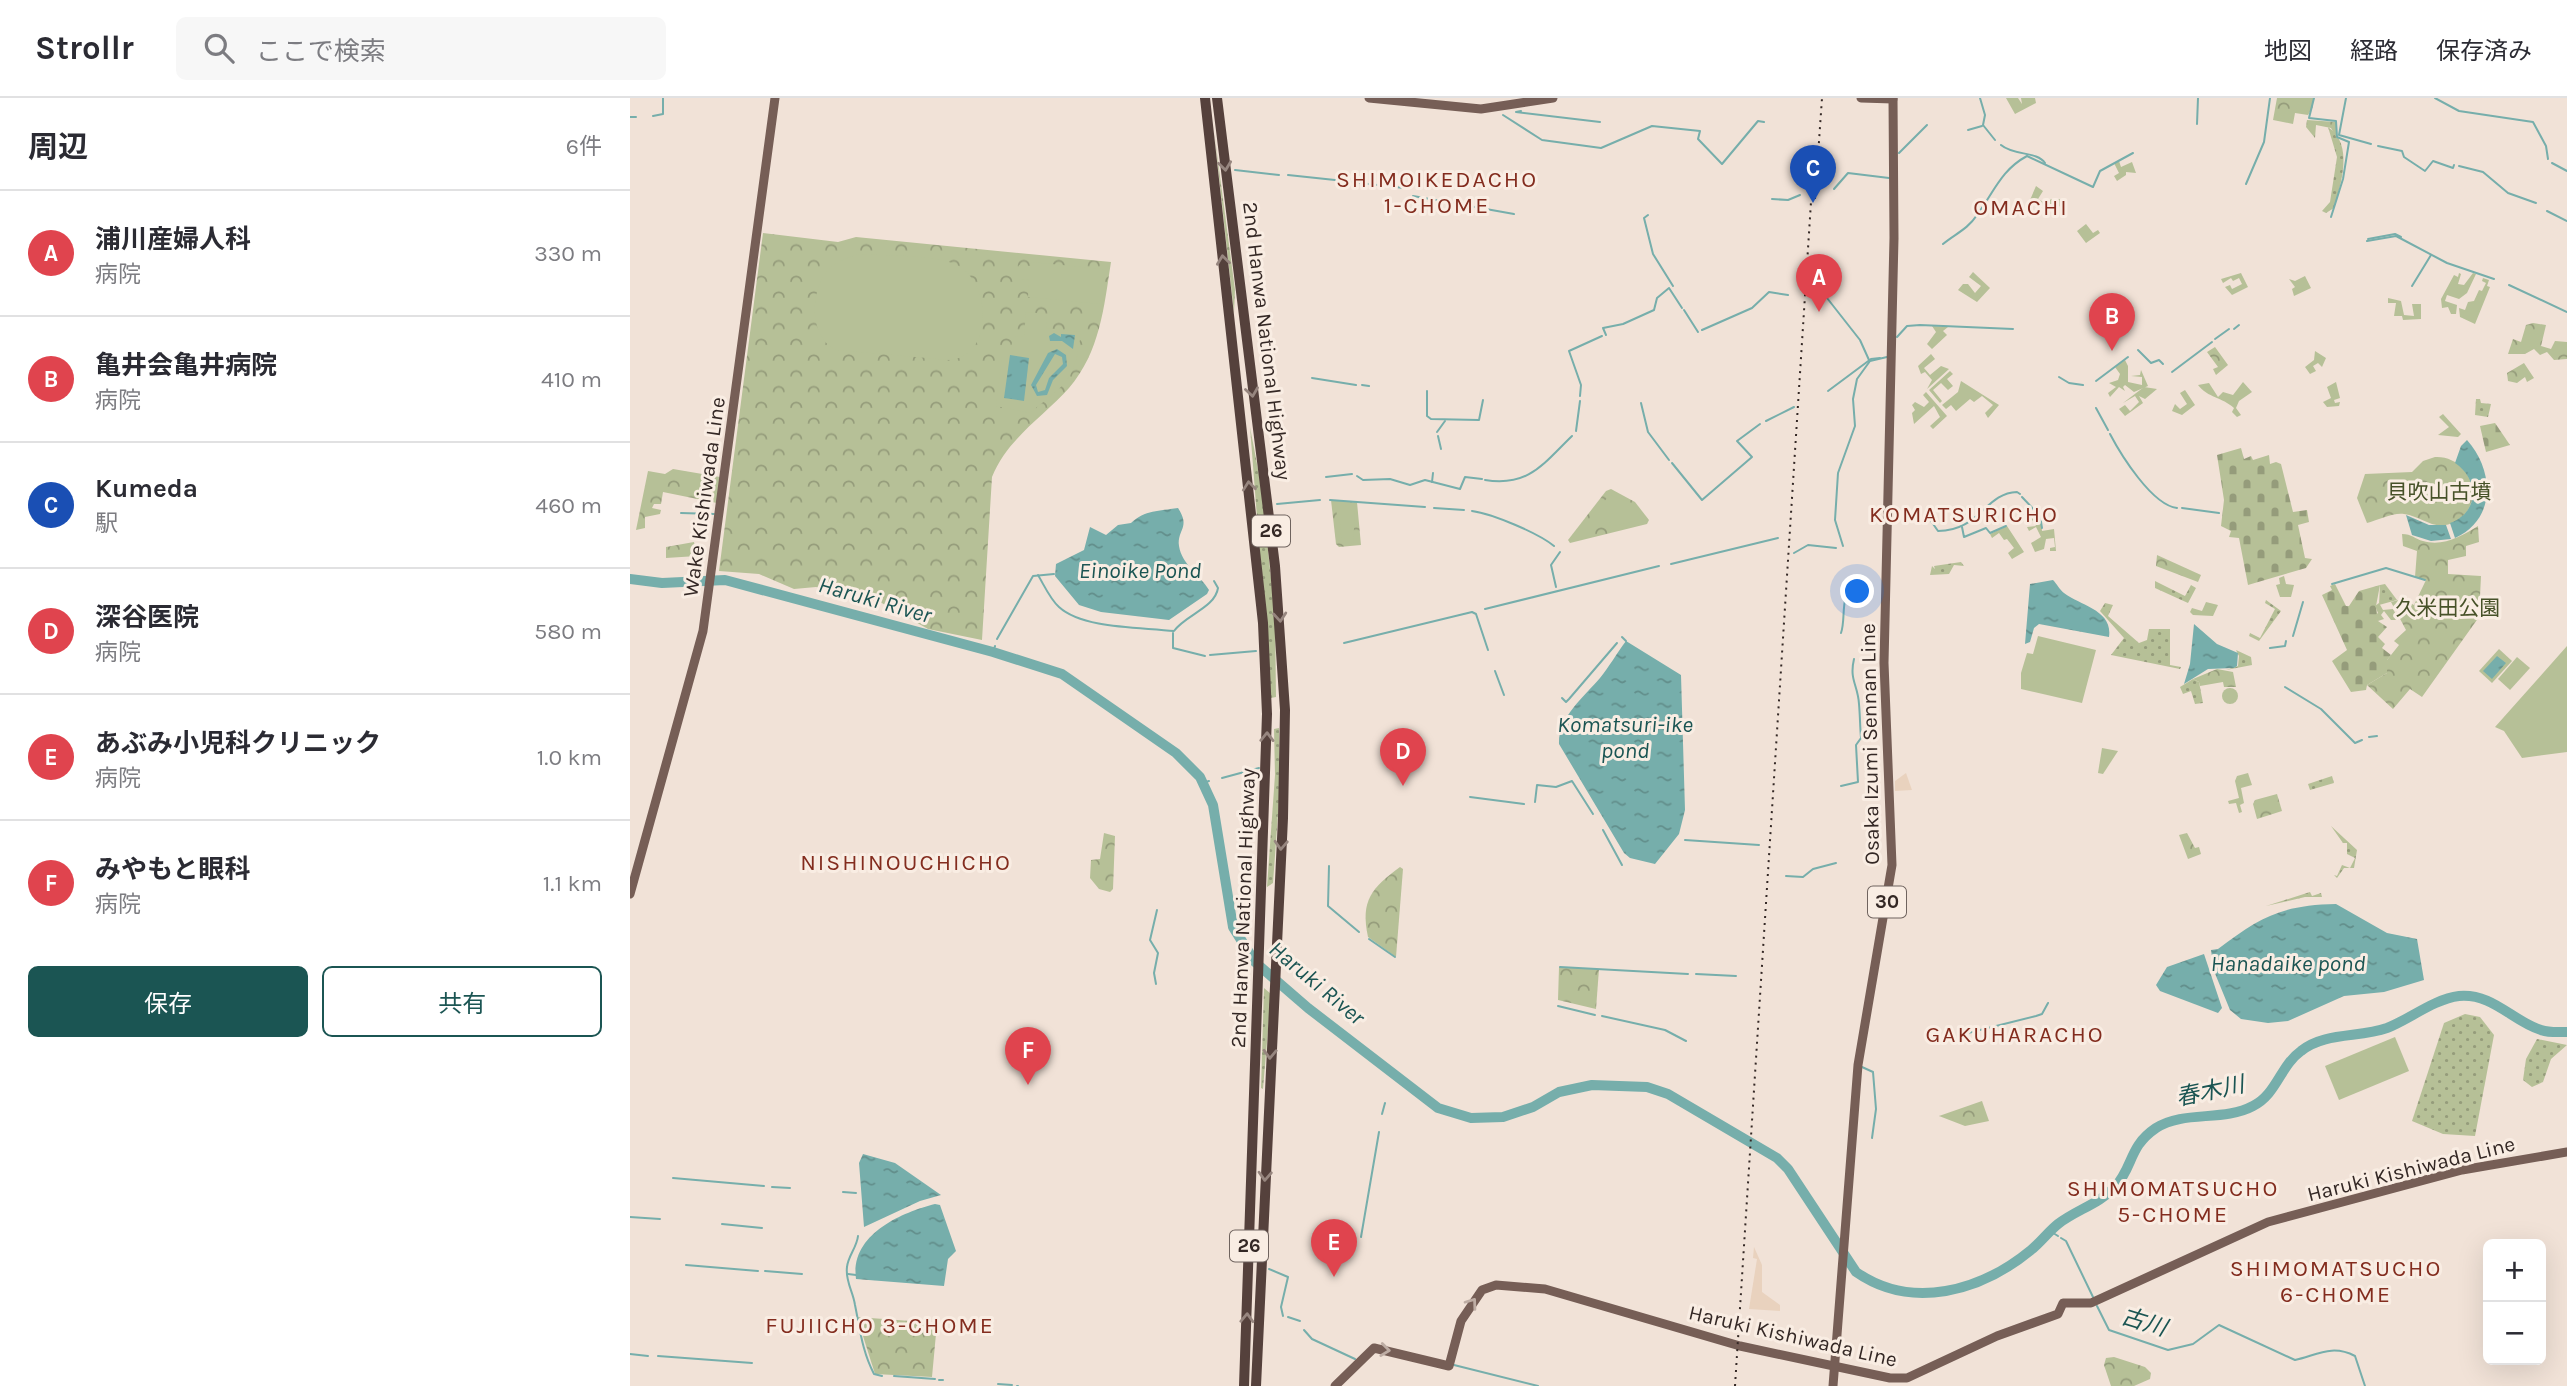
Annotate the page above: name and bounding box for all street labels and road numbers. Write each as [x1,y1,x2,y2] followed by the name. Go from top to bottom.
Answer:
[1238,200,1296,482] street label: 2nd Hanwa National Highway
[678,396,730,598] street label: Wake Kishiwada Line
[1252,516,1290,546] road number: 26
[1856,623,1884,865] street label: Osaka Izumi Sennan Line
[1226,767,1260,1049] street label: 2nd Hanwa National Highway
[1868,887,1906,918] road number: 30
[2305,1132,2517,1206] street label: Haruki Kishiwada Line
[1230,1230,1268,1262] road number: 26
[1686,1300,1900,1372] street label: Haruki Kishiwada Line

